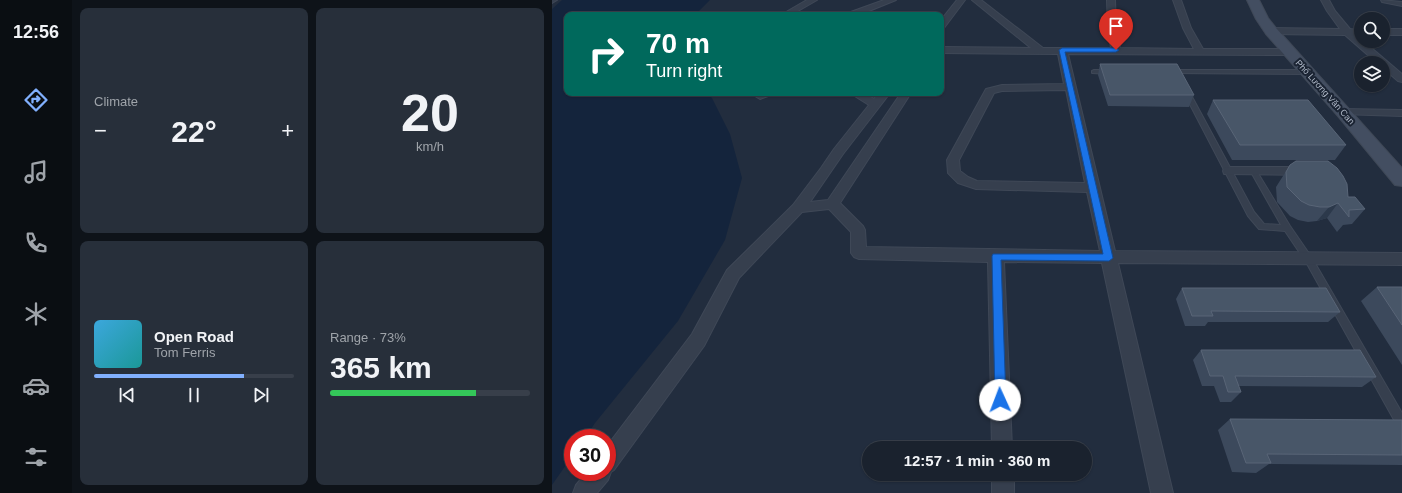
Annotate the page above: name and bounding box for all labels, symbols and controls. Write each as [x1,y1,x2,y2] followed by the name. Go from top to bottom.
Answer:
[1099,9,1133,50] pin
[1354,12,1390,92] map controls
[1354,12,1390,48] button: search
[1105,15,1127,37] icon: arrive
[13,22,59,42] text: 12:56
[580,28,632,80] icon: right
[646,28,710,59] text: 70 m
[1354,56,1390,92] button: layers
[1294,58,1356,126] street label: Phố Lương Văn Can
[646,61,722,81] text: Turn right
[401,84,459,142] text: 20
[22,86,50,114] icon: directions
[94,94,138,109] text: Climate
[171,115,217,148] text: 22°
[94,118,107,143] text: −
[281,118,294,143] text: +
[416,139,444,154] text: km/h
[22,158,50,186] icon: music
[22,229,50,257] icon: phone
[22,300,50,328] icon: climate
[154,328,234,345] text: Open Road
[330,330,406,345] text: Range · 73%
[154,345,215,360] text: Tom Ferris
[330,351,432,384] text: 365 km
[22,372,50,400] icon: car
[979,379,1021,421] position arrow
[116,384,138,406] icon: previous
[183,384,205,406] icon: pause
[250,384,272,406] icon: next
[564,429,616,481] speed limit sign: 30
[22,443,50,471] icon: filters
[904,452,1050,469] text: 12:57 · 1 min · 360 m

